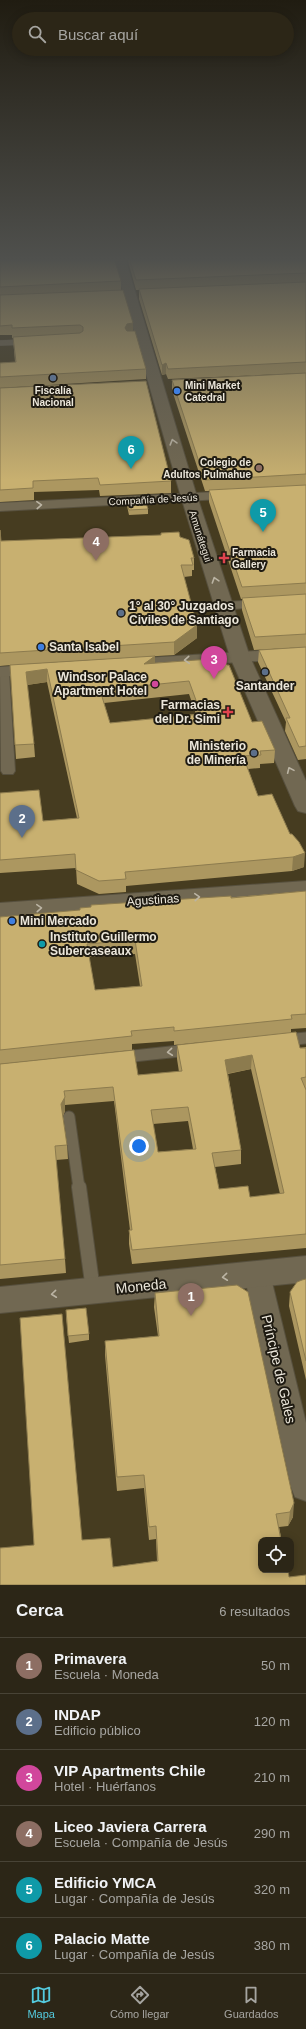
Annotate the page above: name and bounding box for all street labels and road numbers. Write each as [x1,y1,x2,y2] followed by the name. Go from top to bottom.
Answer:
[108,492,198,507] street label: Compañía de Jesús
[187,509,214,563] street label: Amunátegui
[126,891,180,909] street label: Agustinas
[115,1275,167,1297] street label: Moneda
[259,1313,299,1425] street label: Príncipe de Gales

